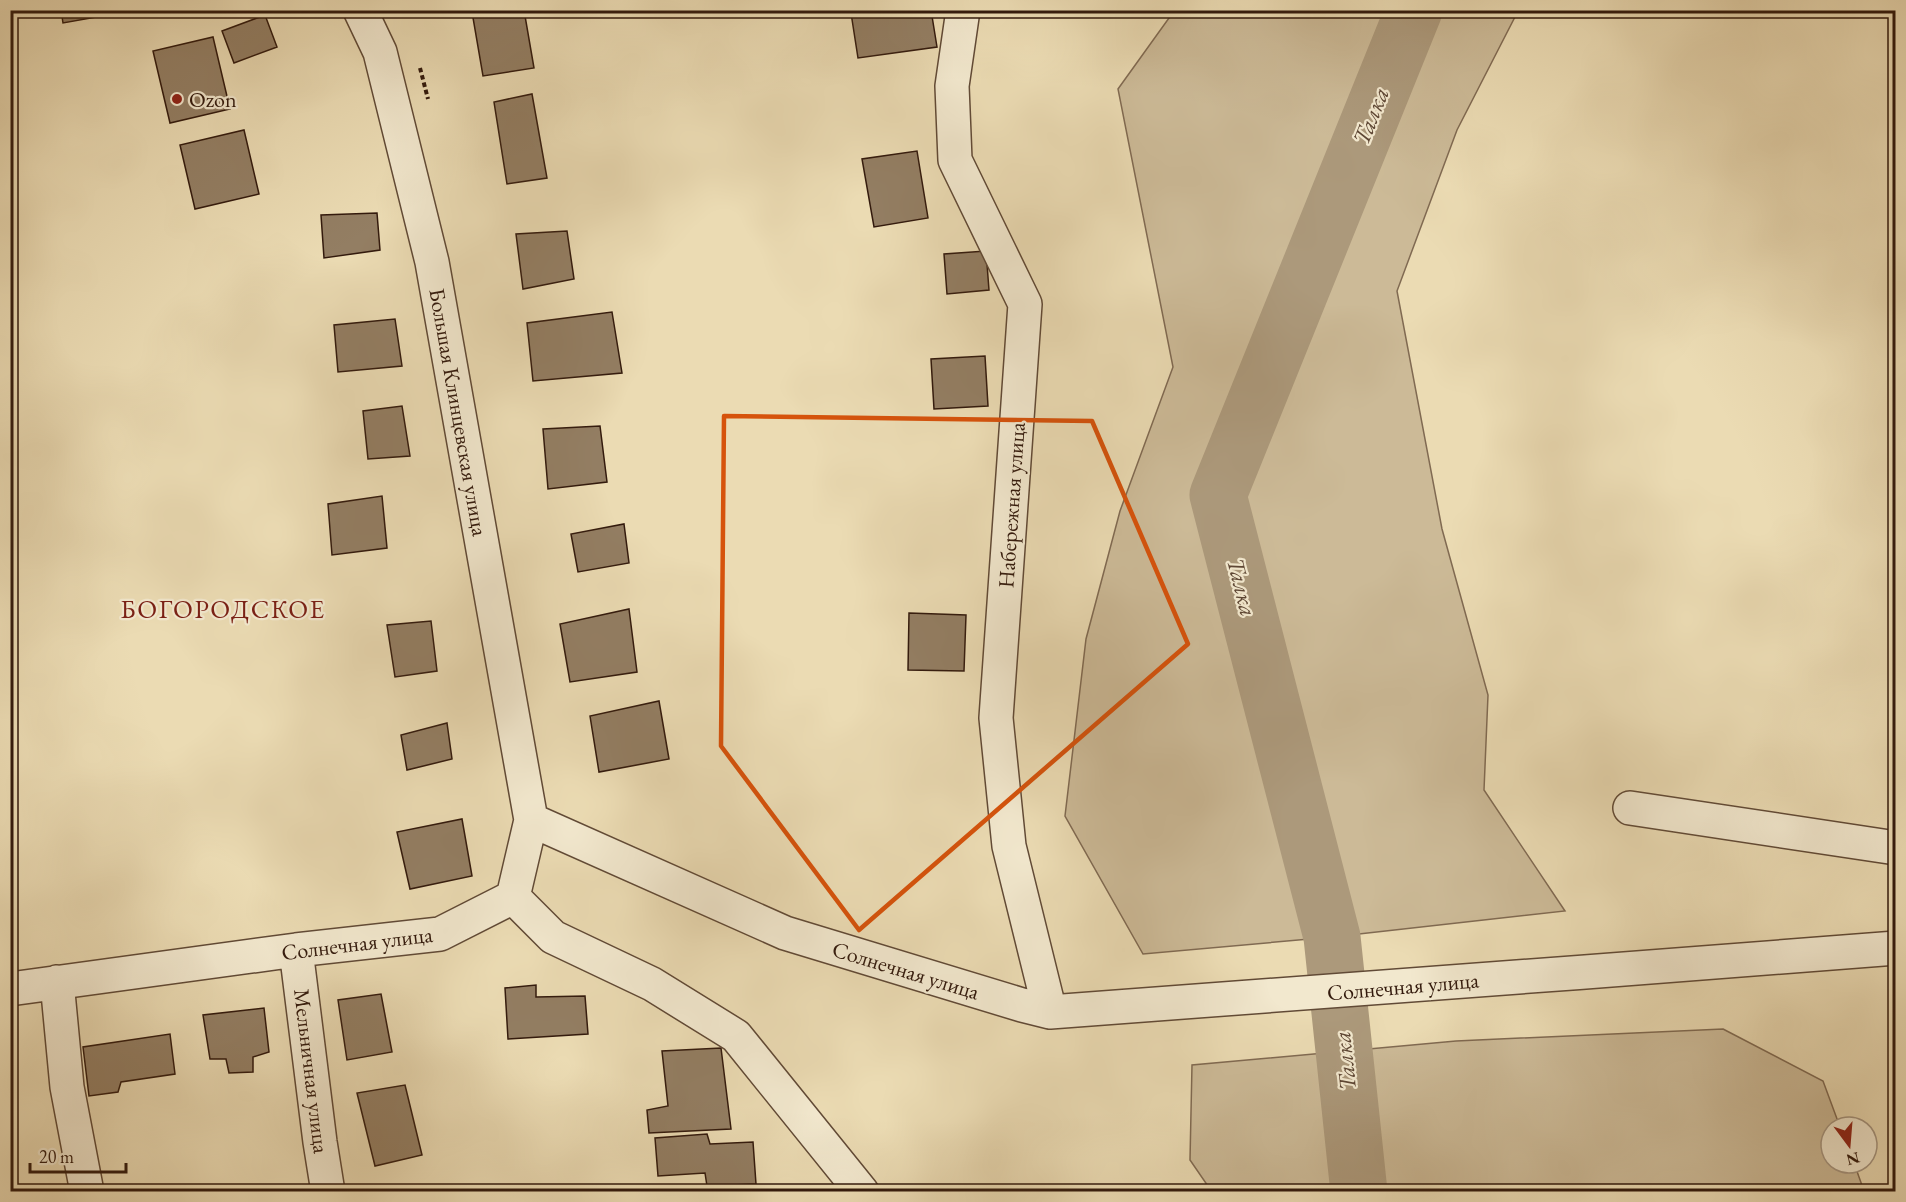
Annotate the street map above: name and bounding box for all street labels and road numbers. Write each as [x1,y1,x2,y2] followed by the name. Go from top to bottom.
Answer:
[422,286,495,539] street label: Большая Клинцевская улица
[991,421,1032,589] street label: Набережная улица
[280,920,435,967] street label: Солнечная улица
[829,934,983,1007] street label: Солнечная улица
[1326,965,1480,1008] street label: Солнечная улица
[287,987,336,1155] street label: Мельничная улица

